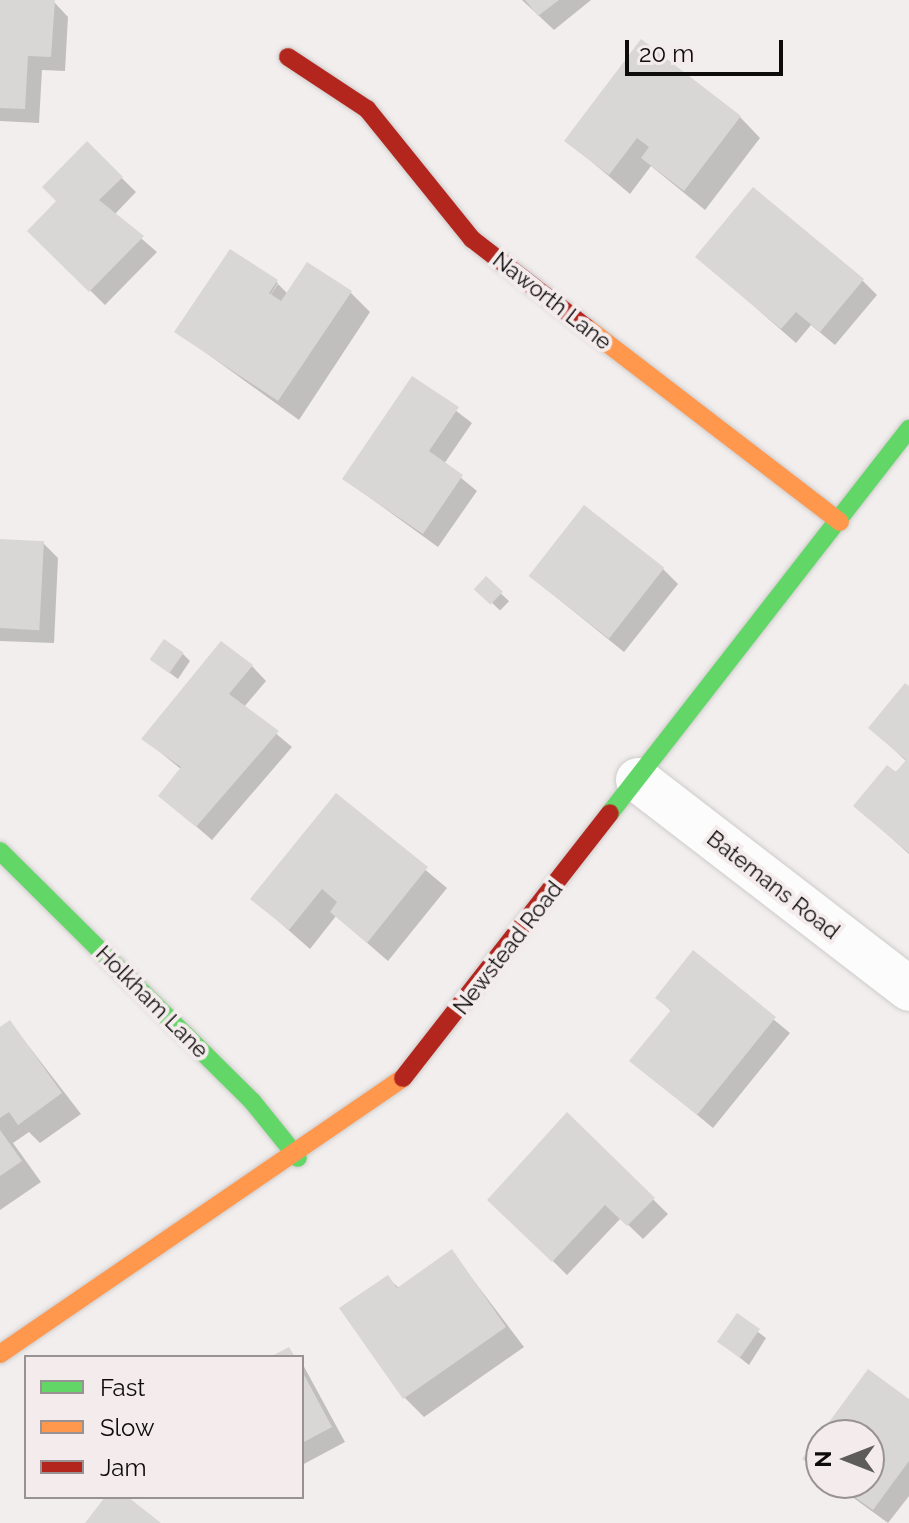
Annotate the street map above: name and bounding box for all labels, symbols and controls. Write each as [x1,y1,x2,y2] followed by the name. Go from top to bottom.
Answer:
[629,24,787,74] scale bar
[639,39,694,68] text: 20 m
[487,247,617,355] street label: Naworth Lane
[702,825,844,945] street label: Batemans Road
[448,876,568,1020] street label: Newstead Road
[90,940,214,1064] street label: Holkham Lane
[24,1355,304,1499] legend
[100,1373,145,1402] text: Fast
[100,1413,154,1442] text: Slow
[805,1419,885,1499] north arrow
[810,1451,836,1467] text: N
[100,1453,146,1482] text: Jam

